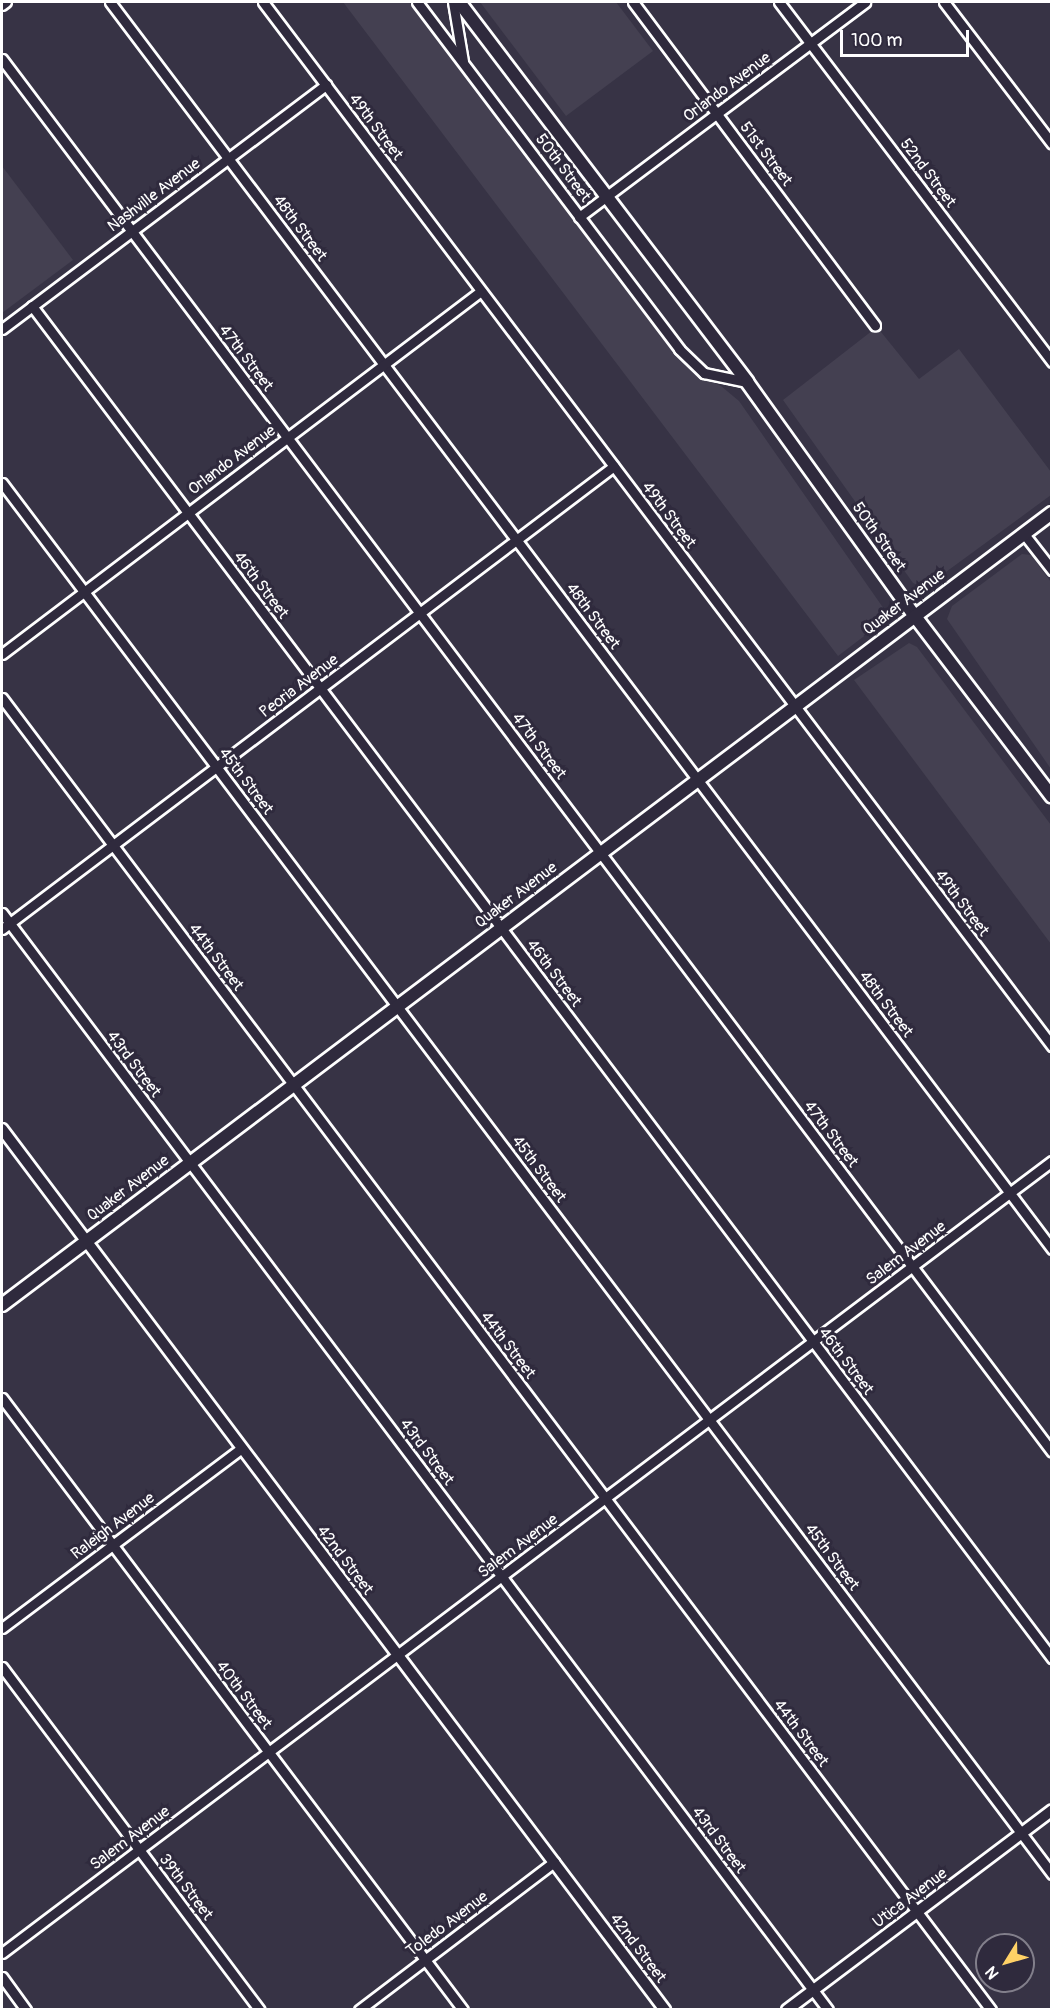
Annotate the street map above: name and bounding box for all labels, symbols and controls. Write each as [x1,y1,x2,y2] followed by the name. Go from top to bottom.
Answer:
[843,18,972,56] scale bar
[851,29,903,52] text: 100 m
[680,48,774,126] street label: Orlando Avenue
[345,90,407,164] street label: 49th Street
[736,118,796,190] street label: 51st Street
[531,130,595,206] street label: 50th Street
[896,135,960,211] street label: 52nd Street
[104,154,204,236] street label: Nashville Avenue
[269,191,331,265] street label: 48th Street
[215,321,277,395] street label: 47th Street
[185,421,279,499] street label: Orlando Avenue
[638,478,700,552] street label: 49th Street
[848,499,910,575] street label: 50th Street
[229,548,293,622] street label: 46th Street
[859,565,949,639] street label: Quaker Avenue
[562,579,624,653] street label: 48th Street
[256,650,342,722] street label: Peoria Avenue
[508,709,570,783] street label: 47th Street
[215,744,277,818] street label: 45th Street
[471,858,561,932] street label: Quaker Avenue
[931,866,993,940] street label: 49th Street
[184,920,248,994] street label: 44th Street
[522,936,586,1010] street label: 46th Street
[855,967,917,1041] street label: 48th Street
[103,1027,165,1101] street label: 43rd Street
[800,1097,862,1171] street label: 47th Street
[508,1132,570,1206] street label: 45th Street
[83,1151,173,1225] street label: Quaker Avenue
[862,1217,950,1289] street label: Salem Avenue
[476,1308,540,1382] street label: 44th Street
[814,1324,878,1398] street label: 46th Street
[396,1415,458,1489] street label: 43rd Street
[67,1488,159,1564] street label: Raleigh Avenue
[474,1510,562,1582] street label: Salem Avenue
[801,1520,863,1594] street label: 45th Street
[313,1521,377,1599] street label: 42nd Street
[212,1657,276,1733] street label: 40th Street
[769,1696,833,1770] street label: 44th Street
[86,1802,174,1874] street label: Salem Avenue
[688,1803,750,1877] street label: 43rd Street
[155,1850,217,1924] street label: 39th Street
[869,1864,951,1932] street label: Utica Avenue
[402,1887,492,1961] street label: Toledo Avenue
[606,1909,670,1987] street label: 42nd Street
[975,1933,1035,1993] north arrow
[981,1962,1003,1983] text: N

